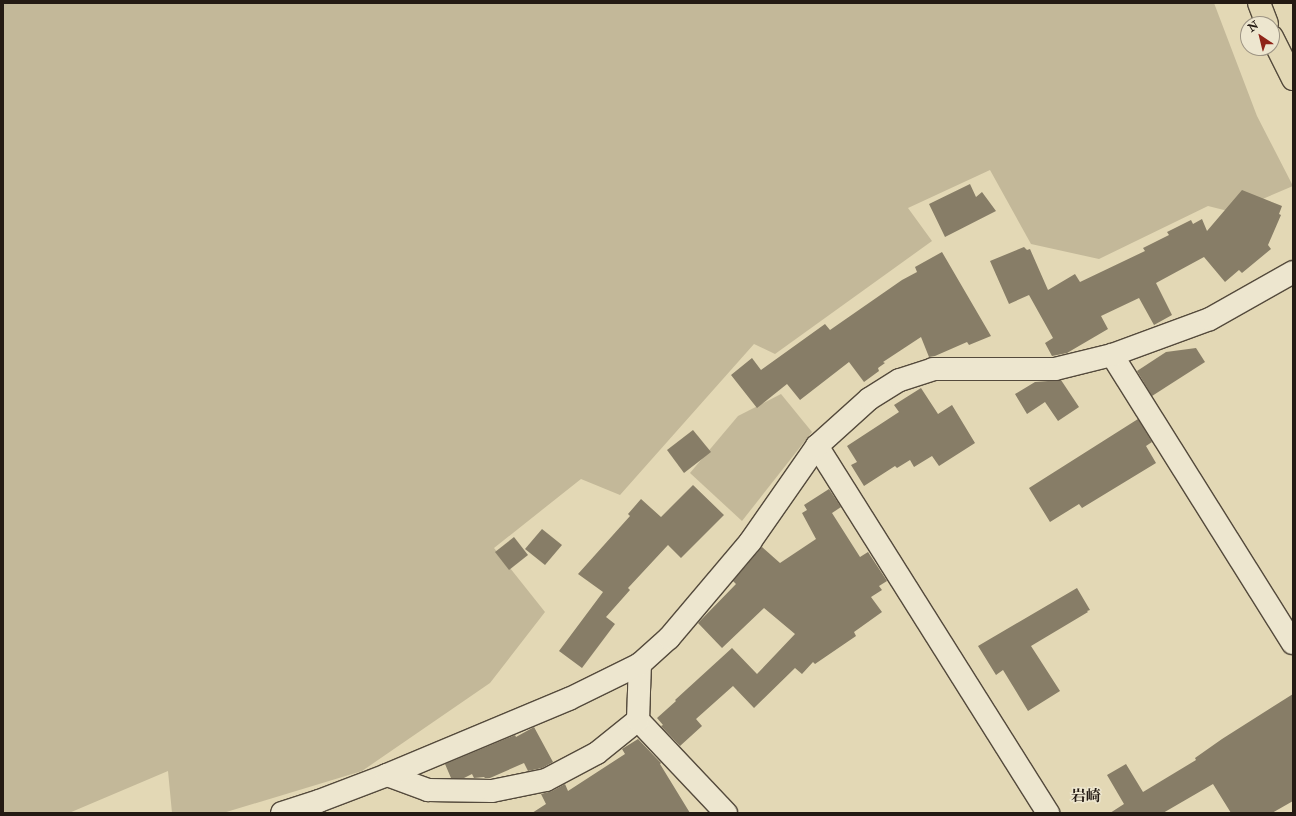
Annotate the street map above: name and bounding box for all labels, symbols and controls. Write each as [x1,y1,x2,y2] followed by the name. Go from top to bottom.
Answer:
[1240,16,1280,56] north arrow
[1246,18,1261,35] text: N
[1071,788,1101,806] district label: 岩崎

